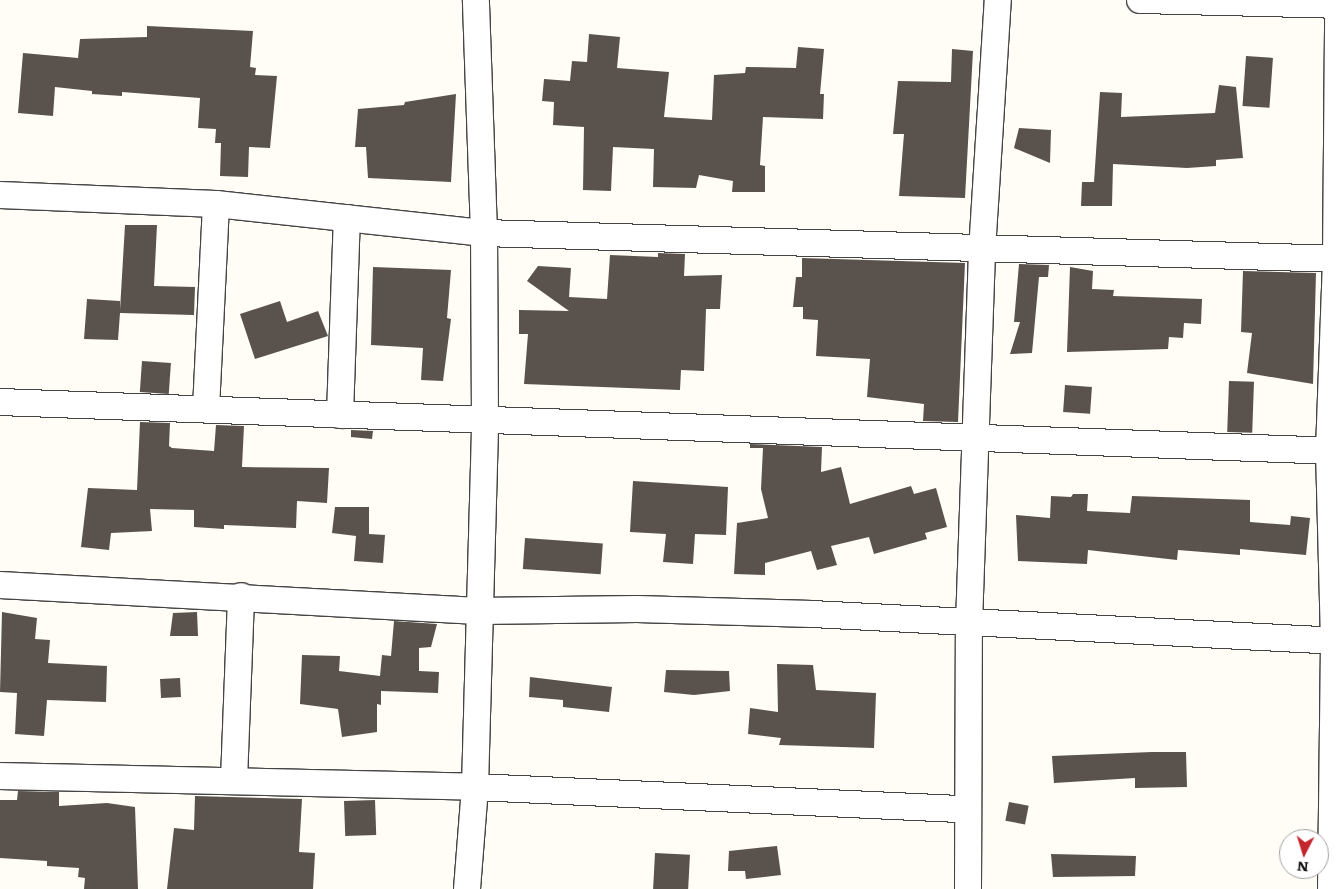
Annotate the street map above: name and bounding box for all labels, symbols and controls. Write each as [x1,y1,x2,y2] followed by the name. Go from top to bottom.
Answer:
[1279,829,1329,879] north arrow
[1296,857,1310,878] text: N

